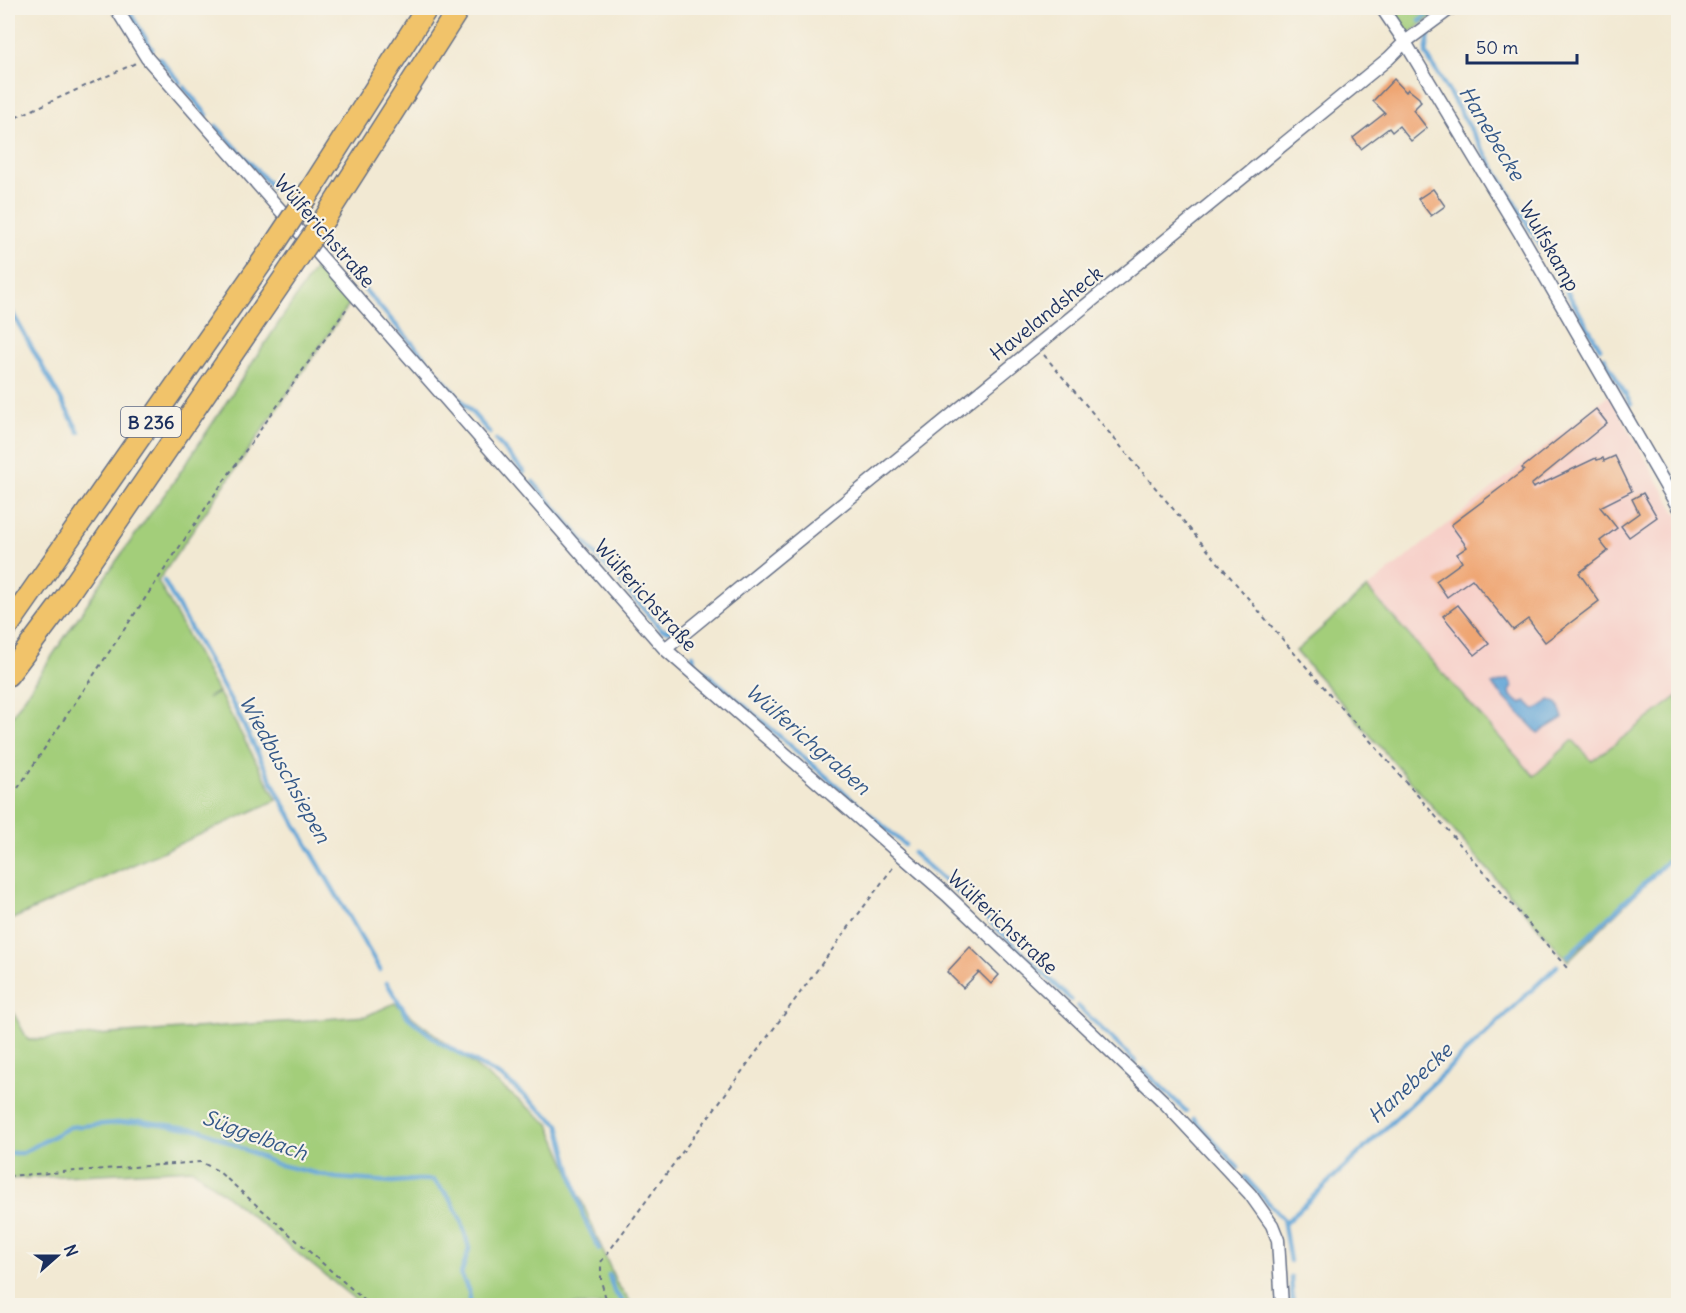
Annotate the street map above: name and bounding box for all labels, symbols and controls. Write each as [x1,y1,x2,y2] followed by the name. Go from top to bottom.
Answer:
[1467,27,1576,65] scale bar
[1476,36,1518,59] text: 50 m
[1453,81,1532,187] water label: Hanebecke
[269,169,381,293] street label: Wülferichstraße
[1514,196,1586,296] street label: Wulfskamp
[985,260,1107,366] street label: Havelandsheck
[121,407,181,437] road number: B 236
[589,534,703,656] street label: Wülferichstraße
[740,678,877,801] water label: Wülferichgraben
[233,690,337,848] water label: Wiedbuschsiepen
[943,864,1063,980] street label: Wülferichstraße
[1362,1036,1459,1129] water label: Hanebecke
[199,1104,312,1167] water label: Süggelbach
[27,1226,87,1286] north arrow
[60,1242,82,1259] text: N

